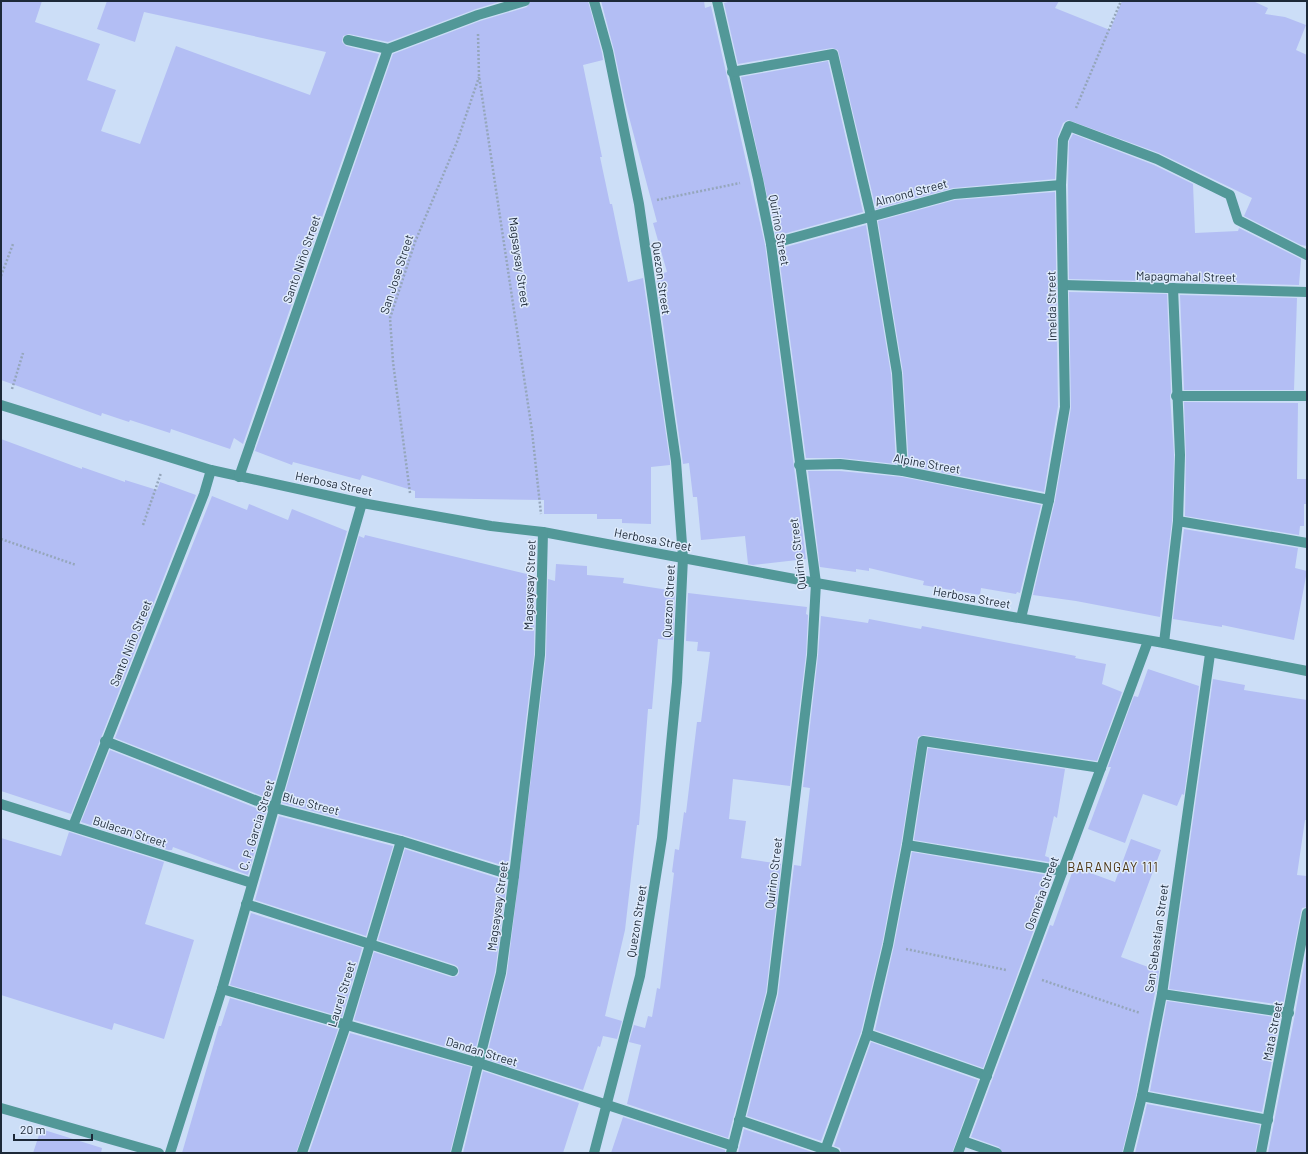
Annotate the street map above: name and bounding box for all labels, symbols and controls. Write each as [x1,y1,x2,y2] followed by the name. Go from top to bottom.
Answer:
[873,176,949,208] street label: Almond Street
[767,193,793,267] street label: Quirino Street
[279,213,323,305] street label: Santo Niño Street
[507,216,533,308] street label: Magsaysay Street
[377,232,415,316] street label: San Jose Street
[650,241,674,315] street label: Quezon Street
[1136,268,1236,284] street label: Mapagmahal Street
[1043,271,1059,341] street label: Imelda Street
[892,450,962,476] street label: Alpine Street
[294,468,374,498] street label: Herbosa Street
[786,517,808,591] street label: Quirino Street
[613,525,693,553] street label: Herbosa Street
[520,539,538,631] street label: Magsaysay Street
[659,564,677,638] street label: Quezon Street
[932,583,1012,611] street label: Herbosa Street
[106,598,154,688] street label: Santo Niño Street
[236,778,276,872] street label: C. P. Garcia Street
[281,789,341,817] street label: Blue Street
[91,812,169,850] street label: Bulacan Street
[762,836,784,910] street label: Quirino Street
[1021,854,1061,932] street label: Osmeña Street
[1067,859,1159,875] district label: BARANGAY 111
[484,860,510,952] street label: Magsaysay Street
[1141,883,1171,993] street label: San Sebastian Street
[623,884,649,958] street label: Quezon Street
[324,959,358,1029] street label: Laurel Street
[1259,1000,1285,1062] street label: Mata Street
[444,1033,520,1069] street label: Dandan Street
[14,1116,92,1142] scale bar
[20,1122,46,1136] text: 20 m

